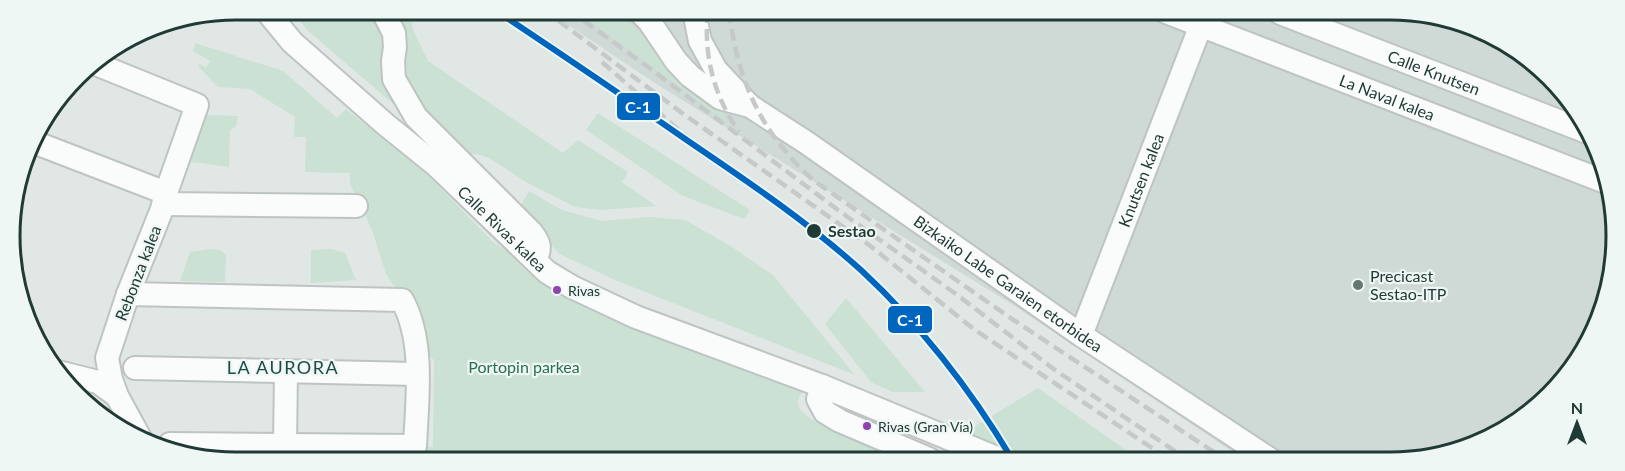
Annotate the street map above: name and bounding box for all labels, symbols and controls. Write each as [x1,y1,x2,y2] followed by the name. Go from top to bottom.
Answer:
[1385,46,1483,99] street label: Calle Knutsen
[1337,70,1437,124] street label: La Naval kalea
[616,92,661,121] line badge: C-1
[625,97,651,116] text: C-1
[1114,130,1167,230] street label: Knutsen kalea
[454,181,551,276] street label: Calle Rivas kalea
[910,211,1106,356] street label: Bizkaiko Labe Garaien etorbidea
[828,221,876,240] place label: Sestao
[805,222,823,240] marker: Sestao
[111,223,164,323] street label: Rebonza kalea
[1370,266,1447,303] place label: Precicast Sestao-ITP
[1351,278,1365,292] marker: Precicast Sestao-ITP
[568,282,600,299] place label: Rivas
[551,284,563,296] marker: Rivas
[887,305,933,334] line badge: C-1
[897,310,923,329] text: C-1
[227,356,339,378] district label: LA AURORA
[468,357,580,376] park label: Portopin parkea
[1547,393,1607,453] north arrow
[1571,398,1583,417] text: N
[878,418,973,435] place label: Rivas (Gran Vía)
[861,420,873,432] marker: Rivas (Gran Vía)

